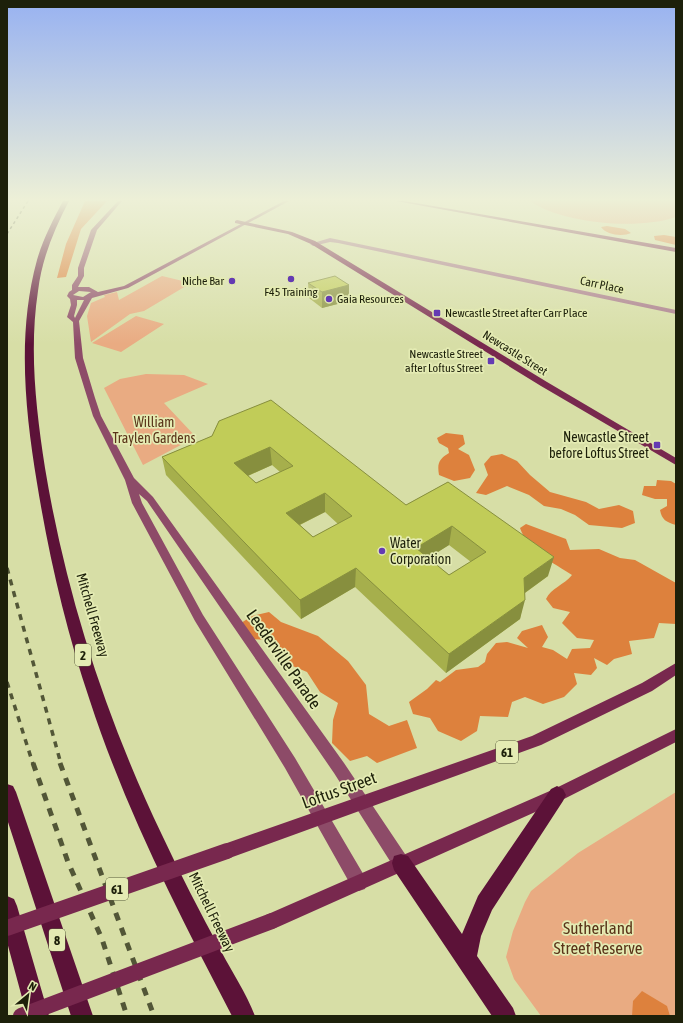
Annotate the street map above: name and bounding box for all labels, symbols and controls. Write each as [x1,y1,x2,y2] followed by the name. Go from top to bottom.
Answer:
[182,274,224,288] place label: Niche Bar
[286,274,296,284] marker: F45 Training
[579,274,625,296] street label: Carr Place
[227,276,237,286] marker: Niche Bar
[264,285,319,299] place label: F45 Training
[337,292,404,306] place label: Gaia Resources
[324,294,334,304] marker: Gaia Resources
[445,306,587,320] place label: Newcastle Street after Carr Place
[432,308,442,318] marker: Newcastle Street after Carr Place
[480,328,550,379] street label: Newcastle Street
[405,347,484,375] place label: Newcastle Street after Loftus Street
[486,356,496,366] marker: Newcastle Street after Loftus Street
[113,414,195,446] park label: William Traylen Gardens
[549,429,649,461] place label: Newcastle Street before Loftus Street
[652,440,662,450] marker: Newcastle Street before Loftus Street
[390,535,451,567] place label: Water Corporation
[377,546,387,556] marker: Water Corporation
[73,571,113,659] street label: Mitchell Freeway
[242,605,326,713] street label: Leederville Parade
[75,644,91,666] road number: 2
[496,741,518,763] road number: 61
[299,767,379,813] street label: Loftus Street
[186,870,238,955] street label: Mitchell Freeway
[106,878,128,900] road number: 61
[553,918,643,958] park label: Sutherland Street Reserve
[49,929,65,951] road number: 8
[8,975,48,1015] north arrow
[27,979,39,993] text: N

